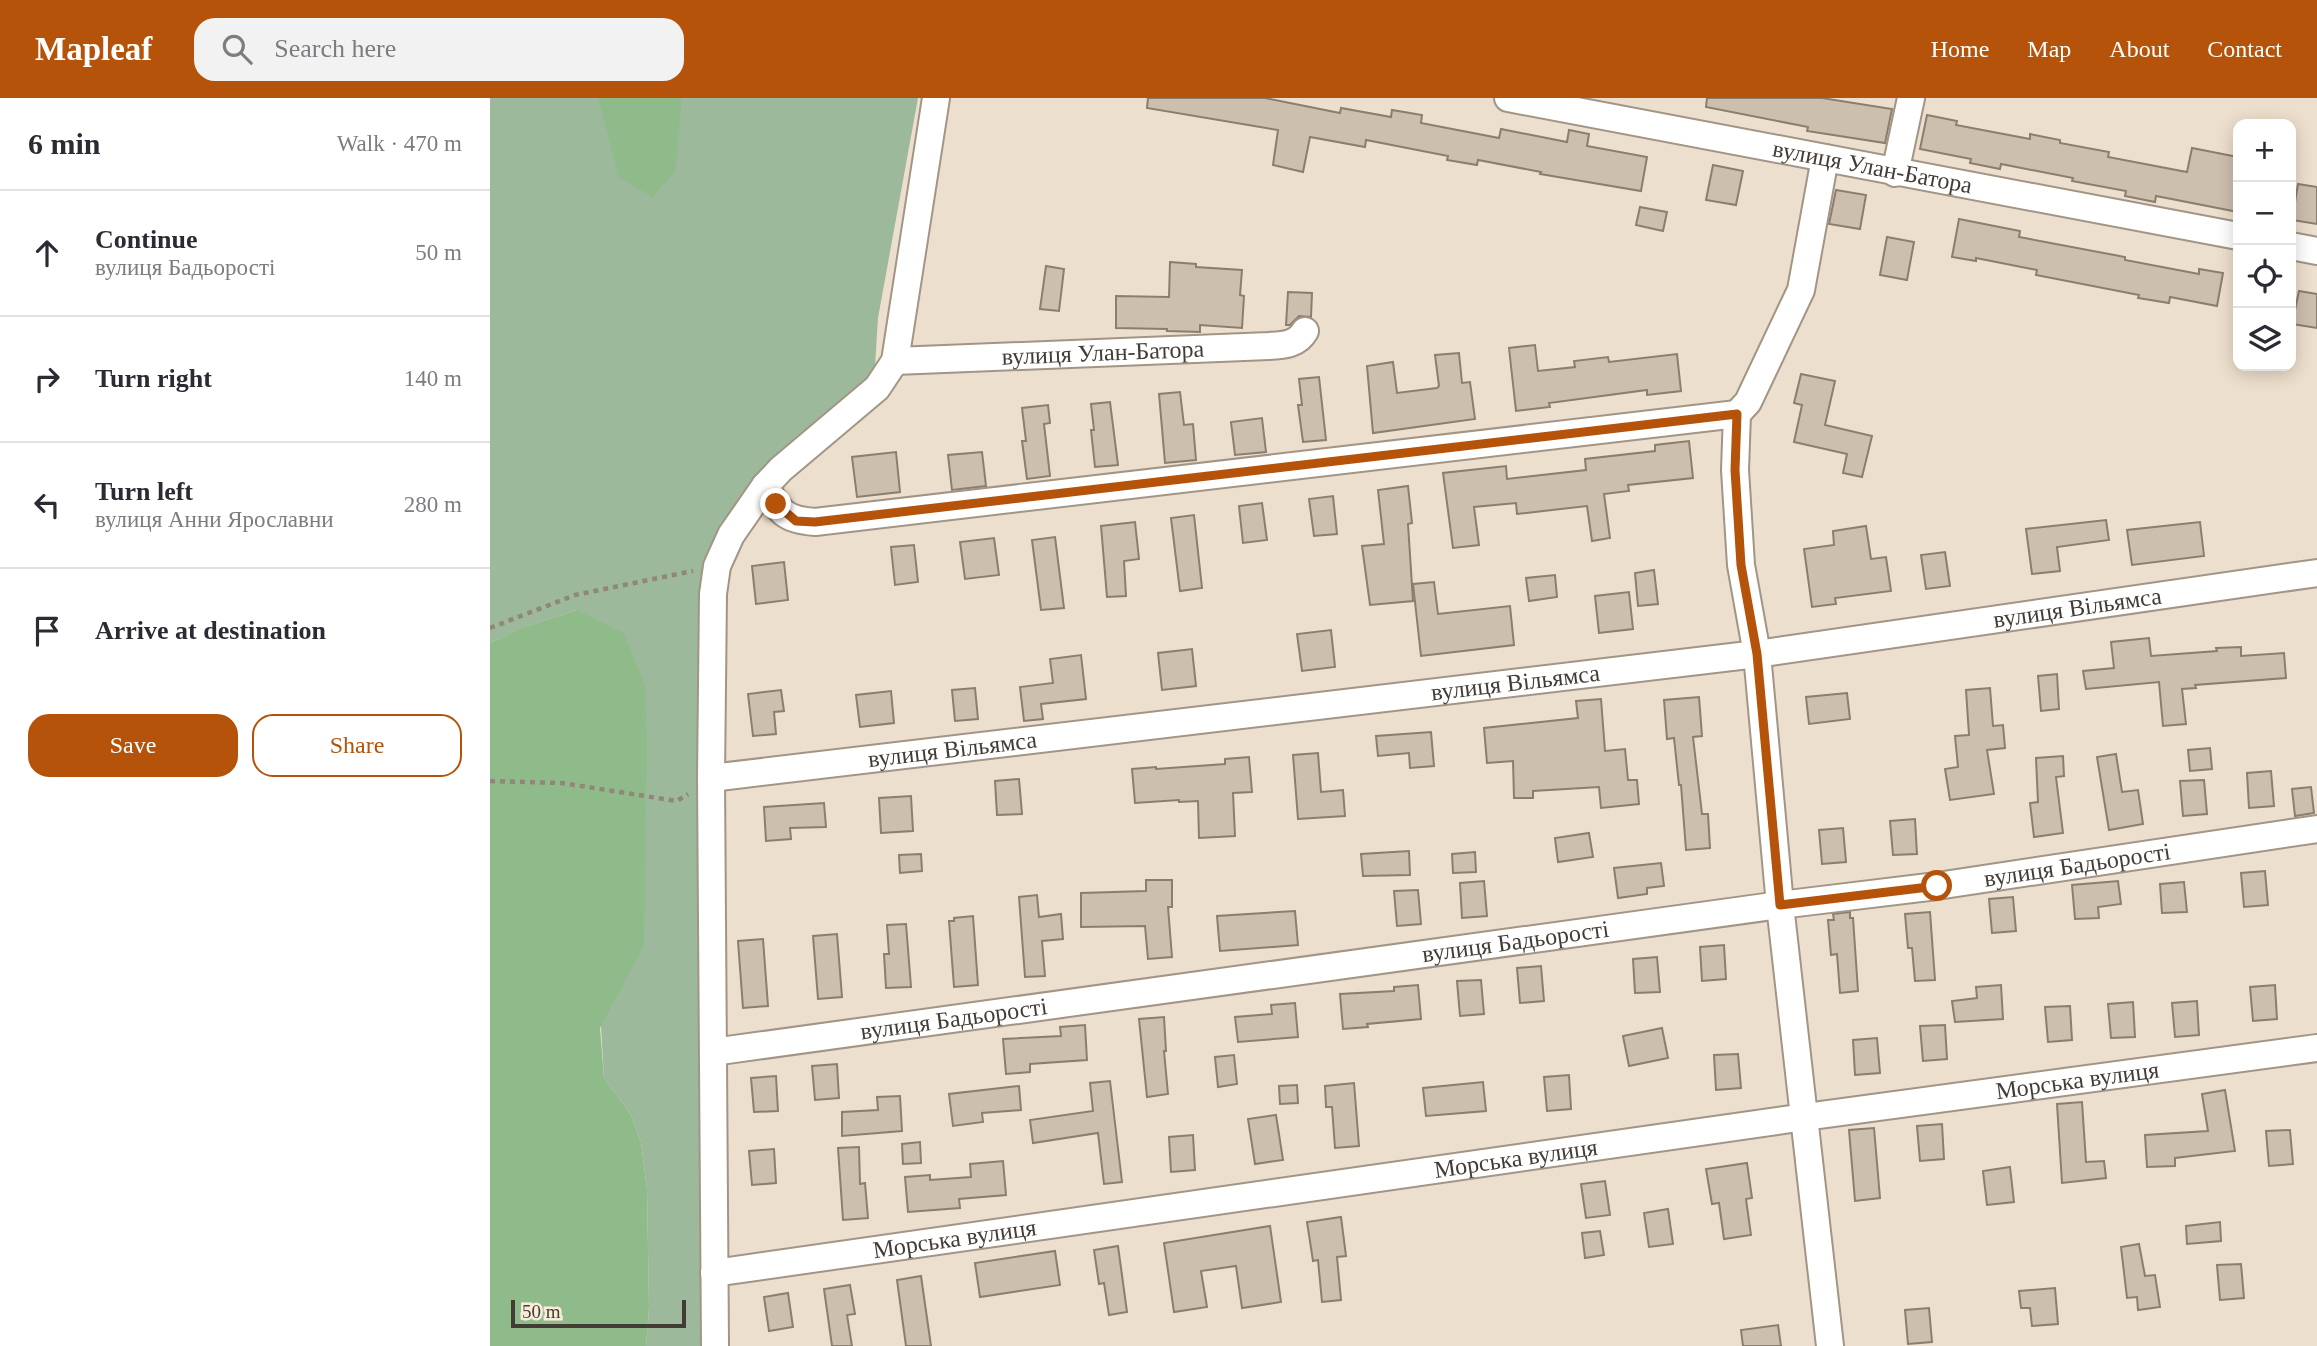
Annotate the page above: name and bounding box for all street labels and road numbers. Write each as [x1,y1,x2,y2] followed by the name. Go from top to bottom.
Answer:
[1771,135,1975,199] street label: вулиця Улан-Батора
[1001,336,1205,370] street label: вулиця Улан-Батора
[1992,583,2163,633] street label: вулиця Вільямса
[1430,660,1601,706] street label: вулиця Вільямса
[867,726,1038,772] street label: вулиця Вільямса
[1982,838,2173,892] street label: вулиця Бадьорості
[1420,916,1611,967] street label: вулиця Бадьорості
[859,993,1049,1045] street label: вулиця Бадьорості
[1994,1056,2161,1104] street label: Морська вулиця
[1433,1134,1599,1183] street label: Морська вулиця
[871,1214,1038,1263] street label: Морська вулиця

